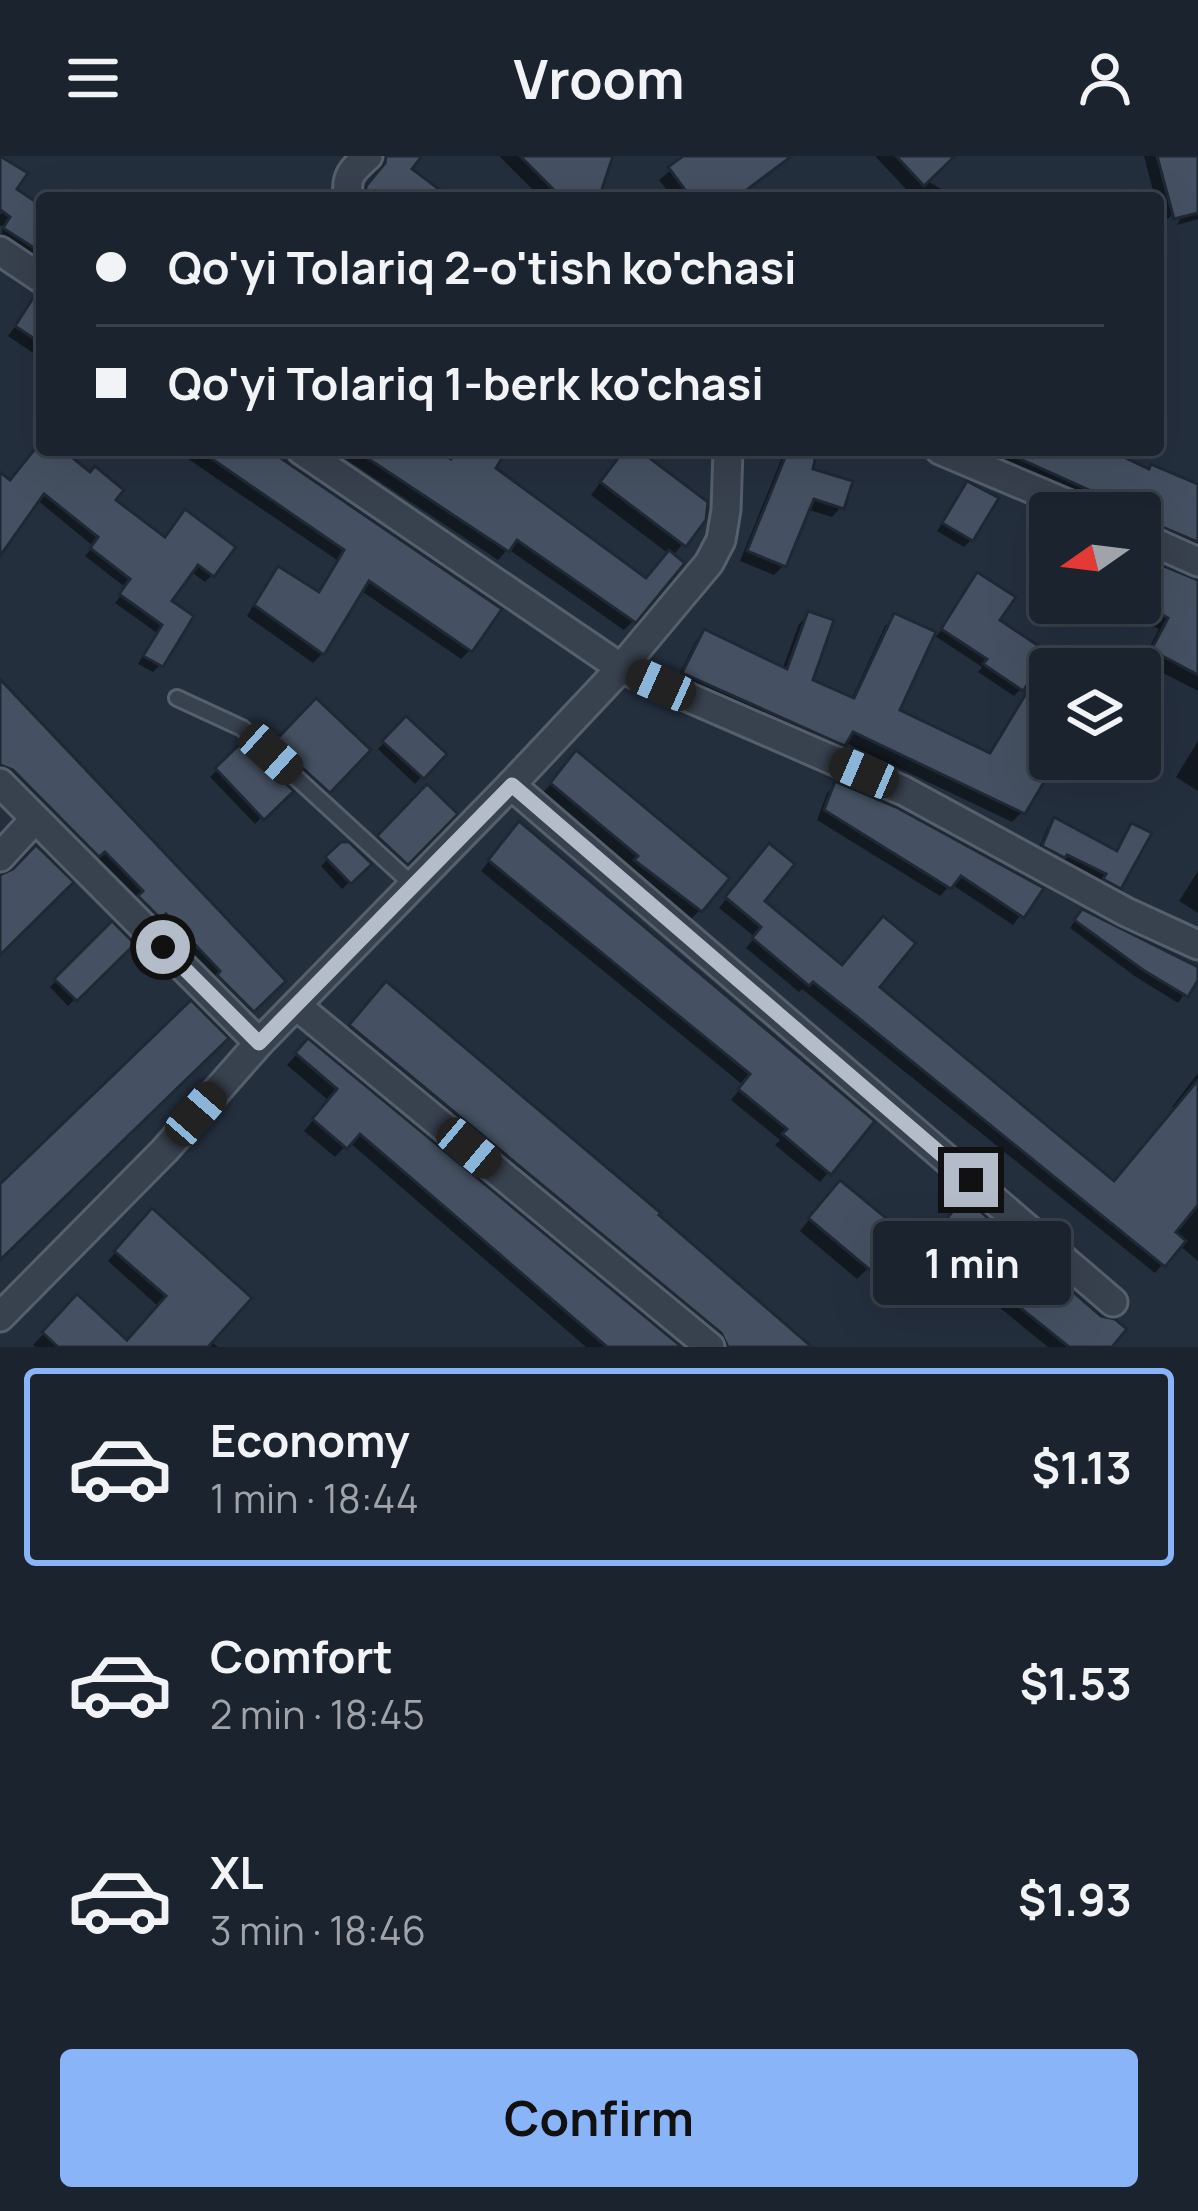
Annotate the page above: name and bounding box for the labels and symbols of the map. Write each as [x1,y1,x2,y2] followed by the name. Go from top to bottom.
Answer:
[1029,492,1161,624] north arrow
[621,654,701,716] car
[232,717,310,791] car
[824,742,904,804] car
[136,920,190,974] route start
[159,1075,233,1153] car
[430,1111,508,1185] car
[944,1153,998,1207] route end
[872,1222,1070,1306] callout: 1 min

